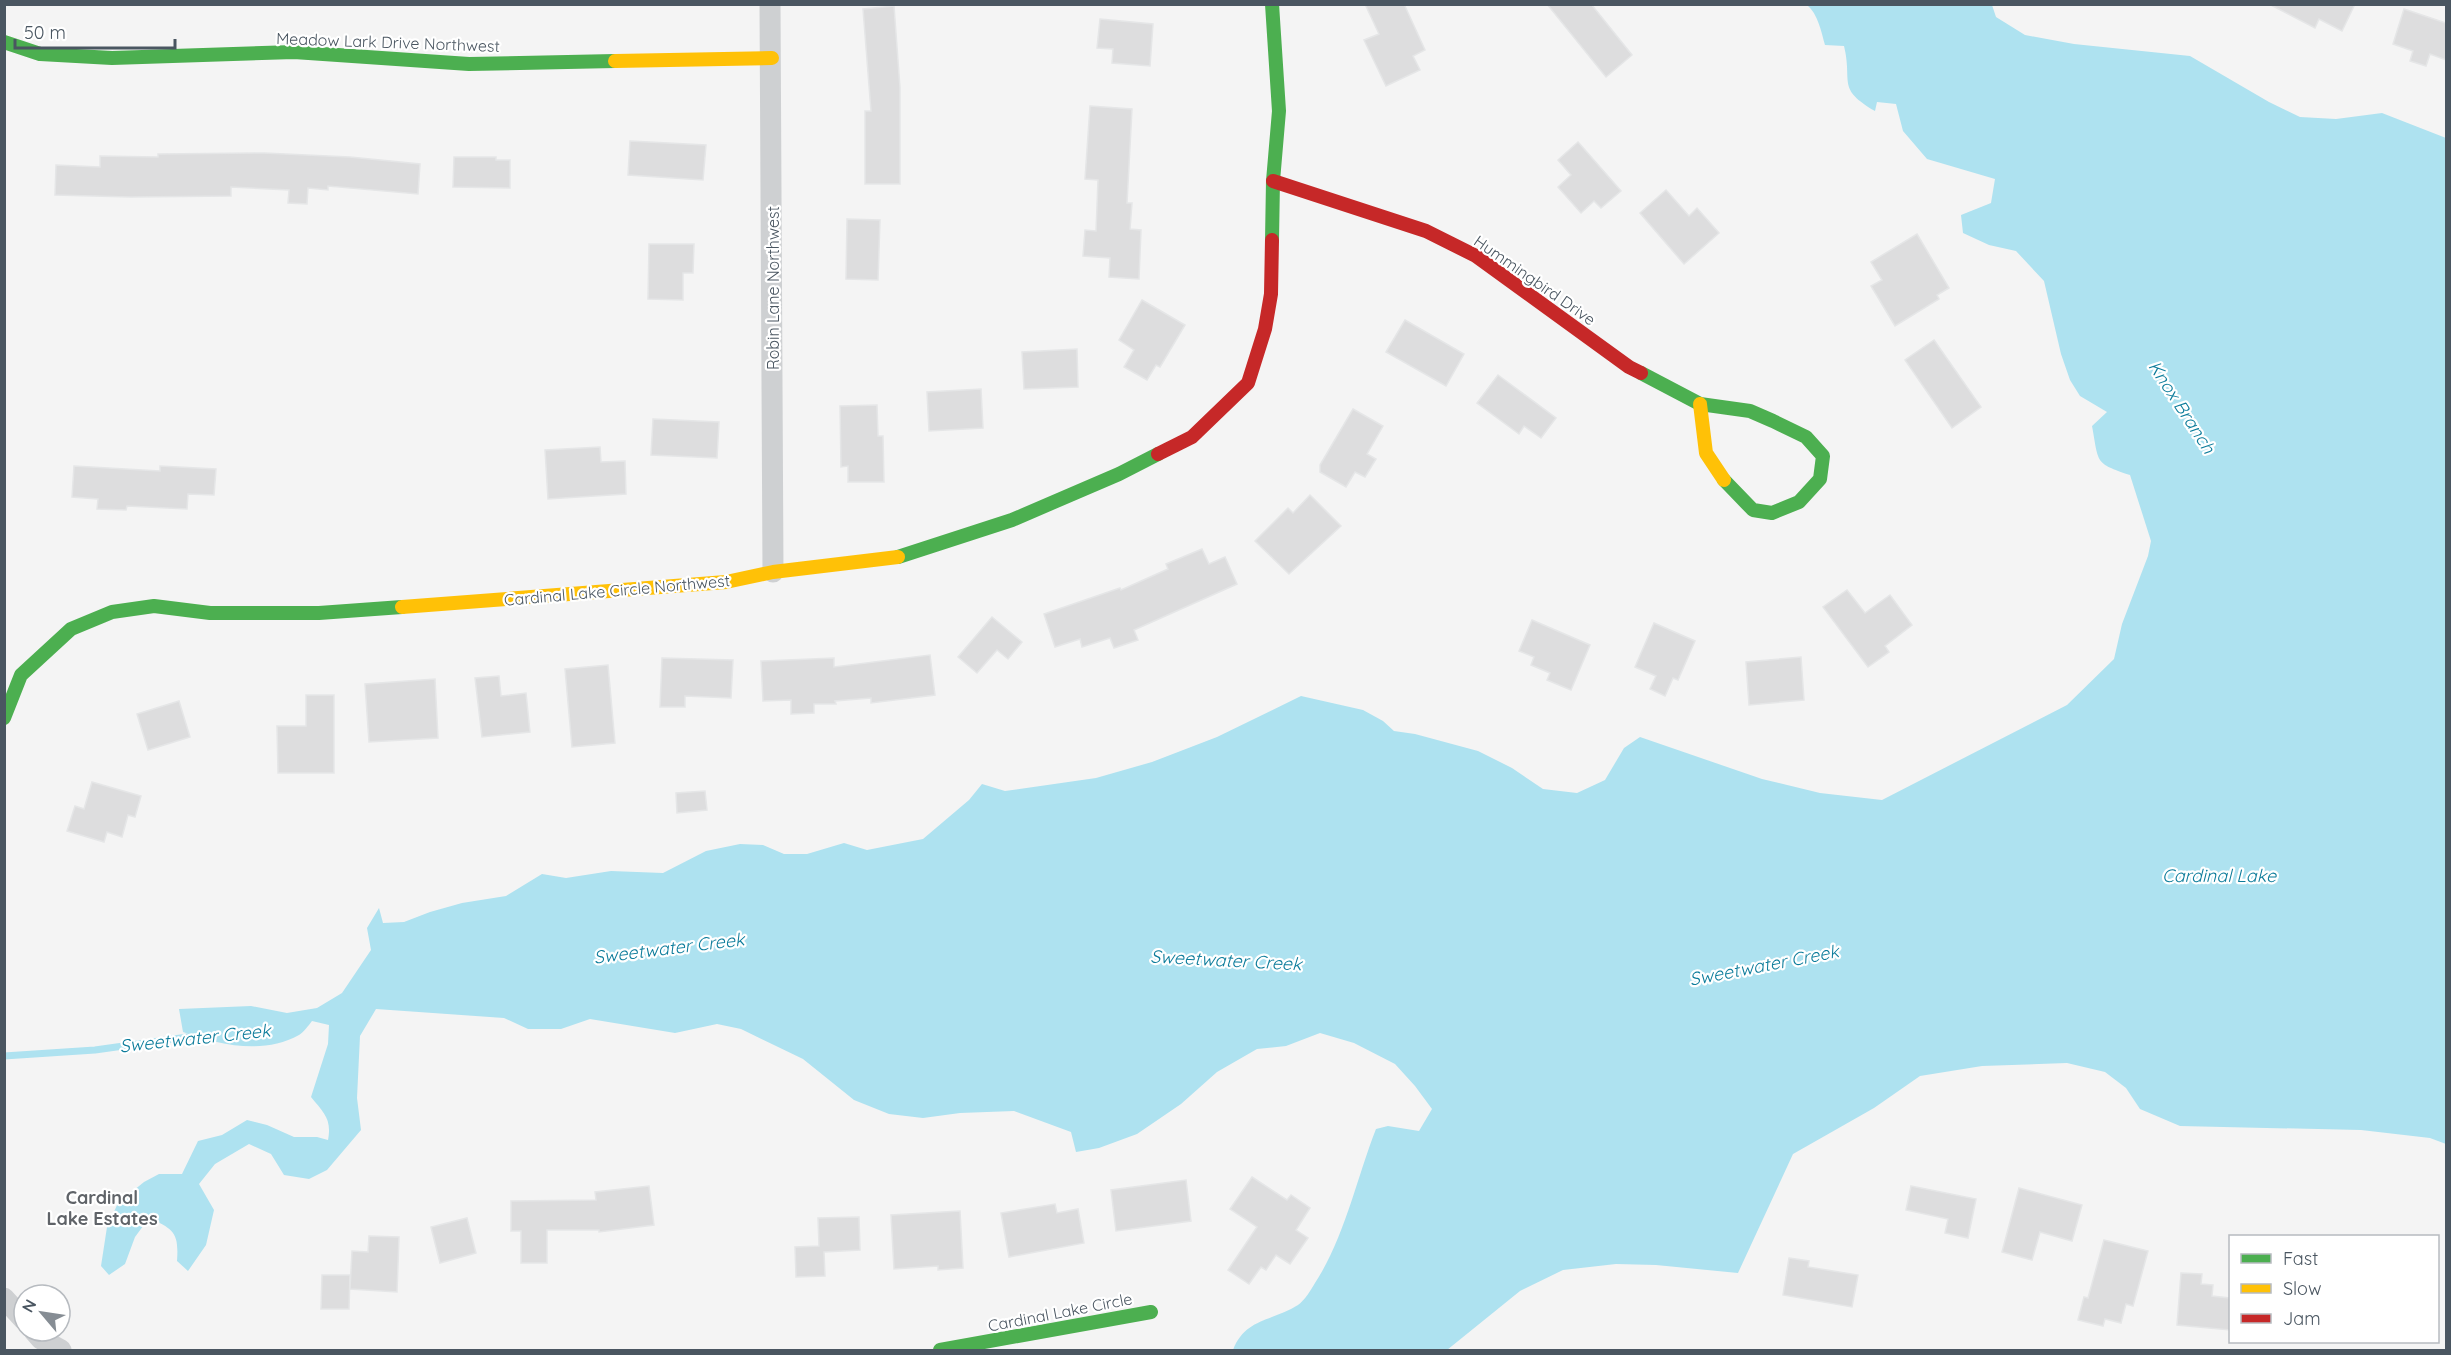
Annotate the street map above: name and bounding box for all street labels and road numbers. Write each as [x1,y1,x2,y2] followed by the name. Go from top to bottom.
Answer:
[276,28,500,56] street label: Meadow Lark Drive Northwest
[763,206,783,370] street label: Robin Lane Northwest
[1470,231,1600,329] street label: Hummingbird Drive
[503,570,731,610] street label: Cardinal Lake Circle Northwest
[986,1288,1134,1336] street label: Cardinal Lake Circle

